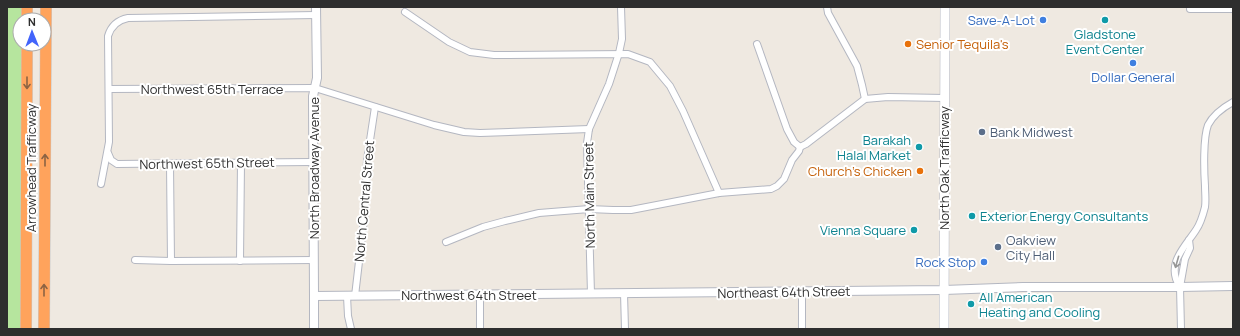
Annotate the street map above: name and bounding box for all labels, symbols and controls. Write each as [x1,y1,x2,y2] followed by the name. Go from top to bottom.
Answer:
[968,11,1035,29] place label: Save-A-Lot
[12,12,52,52] north arrow
[28,14,36,29] text: N
[1038,15,1048,25] marker: Save-A-Lot
[1100,15,1110,25] marker: Gladstone Event Center
[1066,25,1144,58] place label: Gladstone Event Center
[916,35,1009,53] place label: Senior Tequila's
[903,39,913,49] marker: Senior Tequila's
[1128,58,1138,68] marker: Dollar General
[1091,68,1175,86] place label: Dollar General
[23,76,31,89] one-way arrow
[141,80,284,98] street label: Northwest 65th Terrace
[305,96,323,239] street label: North Broadway Avenue
[22,104,40,232] street label: Arrowhead Trafficway
[935,106,953,230] street label: North Oak Trafficway
[990,123,1073,141] place label: Bank Midwest
[977,127,987,137] marker: Bank Midwest
[837,131,911,164] place label: Barakah Halal Market
[350,139,378,263] street label: North Central Street
[579,142,599,248] street label: North Main Street
[914,142,924,152] marker: Barakah Halal Market
[139,153,275,173] street label: Northwest 65th Street
[41,154,49,167] one-way arrow
[808,162,912,180] place label: Church's Chicken
[915,166,925,176] marker: Church's Chicken
[980,207,1148,225] place label: Exterior Energy Consultants
[967,211,977,221] marker: Exterior Energy Consultants
[820,221,906,239] place label: Vienna Square
[909,225,919,235] marker: Vienna Square
[1006,231,1056,264] place label: Oakview City Hall
[993,242,1003,252] marker: Oakview City Hall
[916,253,976,271] place label: Rock Stop
[1173,255,1180,268] one-way arrow
[979,257,989,267] marker: Rock Stop
[717,282,851,302] street label: Northeast 64th Street
[40,284,48,297] one-way arrow
[401,286,537,304] street label: Northwest 64th Street
[979,288,1100,321] place label: All American Heating and Cooling
[966,299,976,309] marker: All American Heating and Cooling

